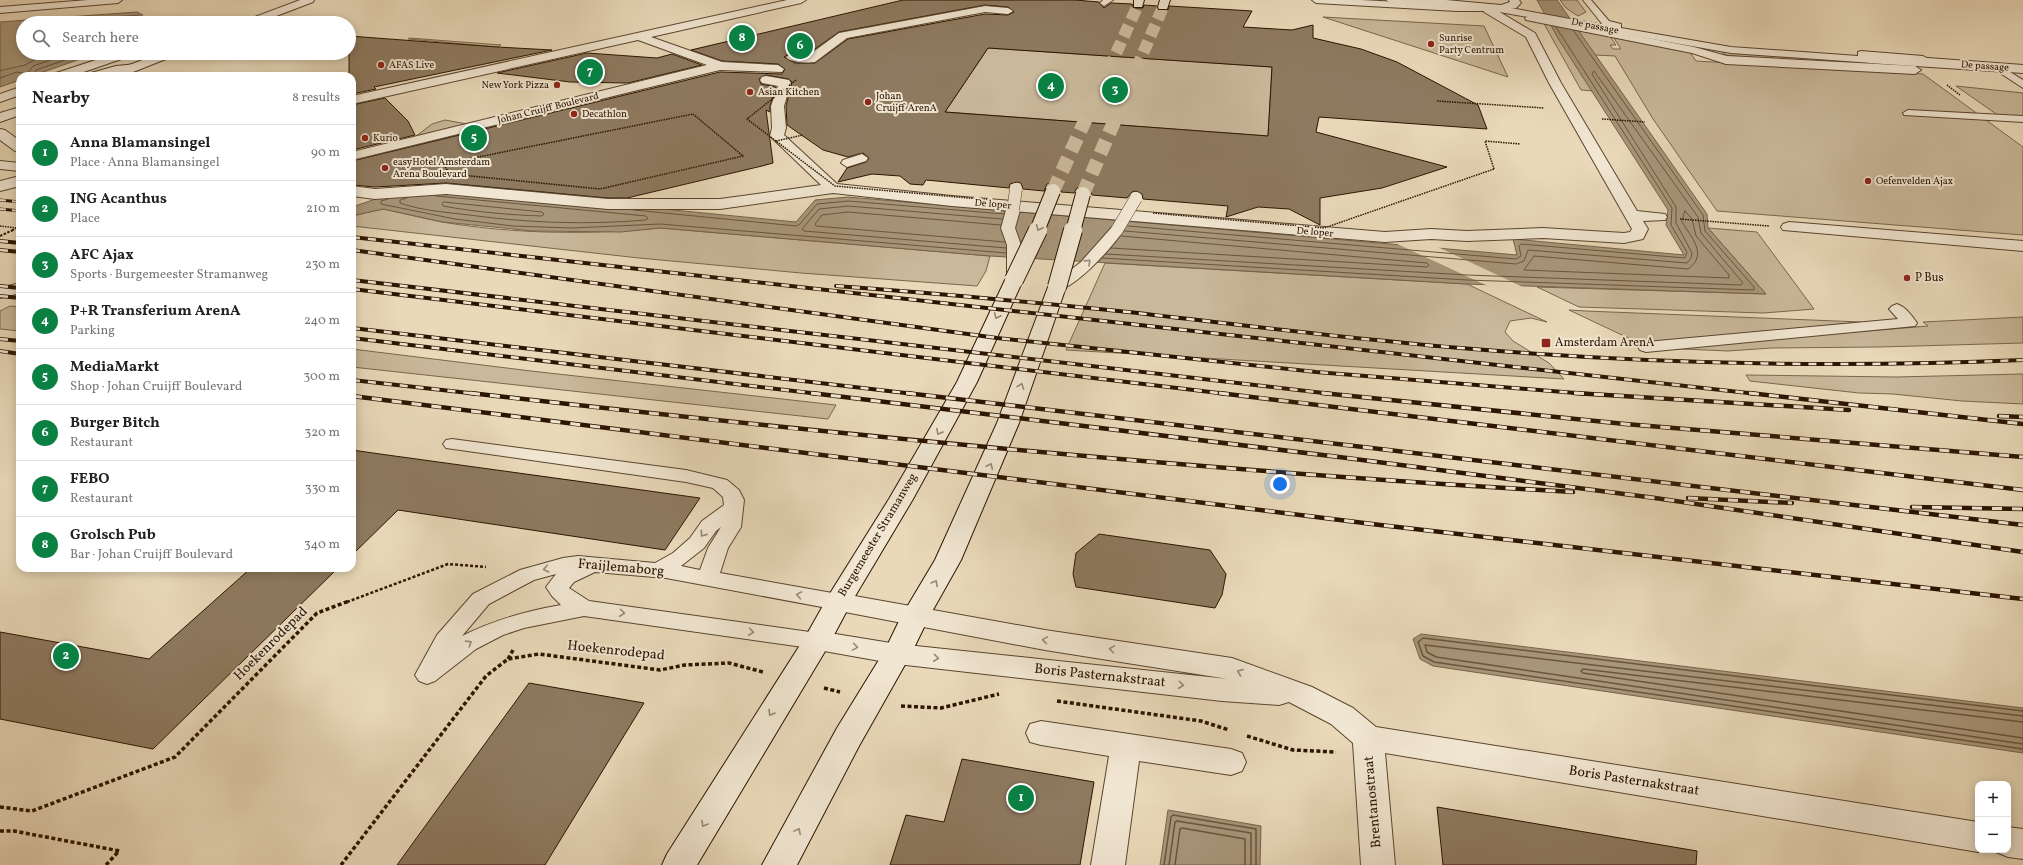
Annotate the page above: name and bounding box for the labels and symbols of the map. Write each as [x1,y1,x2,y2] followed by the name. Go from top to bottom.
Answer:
[1570,15,1620,38] street label: De passage
[729,23,755,53] pin: 8
[787,31,813,61] pin: 6
[1439,31,1504,57] place label: Sunrise Party Centrum
[1426,39,1436,49] marker: Sunrise Party Centrum
[577,57,603,87] pin: 7
[1961,57,2010,75] street label: De passage
[389,58,434,72] place label: AFAS Live
[376,60,386,70] marker: AFAS Live
[1038,71,1064,101] pin: 4
[1102,75,1128,105] pin: 3
[482,78,549,92] place label: New York Pizza
[552,80,562,90] marker: New York Pizza
[758,85,819,99] place label: Asian Kitchen
[745,87,755,97] marker: Asian Kitchen
[496,89,601,127] street label: Johan Cruijff Boulevard
[876,89,937,115] place label: Johan Cruijff ArenA
[863,97,873,107] marker: Johan Cruijff ArenA
[582,107,627,121] place label: Decathlon
[569,109,579,119] marker: Decathlon
[461,123,487,153] pin: 5
[373,131,398,145] place label: Kurio
[360,133,370,143] marker: Kurio
[393,155,490,181] place label: easyHotel Amsterdam Arena Boulevard
[380,163,390,173] marker: easyHotel Amsterdam Arena Boulevard
[1876,174,1953,188] place label: Oefenvelden Ajax
[1863,176,1873,186] marker: Oefenvelden Ajax
[974,195,1012,213] street label: De loper
[1036,223,1044,231] one-way arrow
[1296,223,1334,241] street label: De loper
[1083,259,1091,267] one-way arrow
[1915,270,1944,286] place label: P Bus
[1902,273,1912,283] marker: P Bus
[994,311,1002,319] one-way arrow
[1555,335,1655,351] place label: Amsterdam ArenA
[1540,337,1552,349] marker: Amsterdam ArenA
[1017,383,1025,390] one-way arrow
[936,428,943,435] one-way arrow
[985,462,993,469] one-way arrow
[835,470,921,600] street label: Burgemeester Stramanweg
[1270,474,1290,494] your location
[701,529,708,536] one-way arrow
[577,555,665,581] street label: Fraijlemaborg
[543,564,549,572] one-way arrow
[930,580,937,587] one-way arrow
[796,591,802,600] one-way arrow
[230,603,312,685] street label: Hoekenrodepad
[619,608,625,617] one-way arrow
[748,627,754,636] one-way arrow
[566,636,666,666] street label: Hoekenrodepad
[1041,636,1048,645] one-way arrow
[53,641,79,671] pin: 2
[465,641,472,648] one-way arrow
[852,642,858,651] one-way arrow
[1109,645,1115,654] one-way arrow
[933,653,939,662] one-way arrow
[1033,660,1167,692] street label: Boris Pasternakstraat
[1236,668,1243,676] one-way arrow
[1178,681,1184,690] one-way arrow
[769,709,776,716] one-way arrow
[1359,755,1387,849] street label: Brentanostraat
[1567,761,1701,801] street label: Boris Pasternakstraat
[1008,783,1034,813] pin: 1
[701,820,708,827] one-way arrow
[793,828,800,835] one-way arrow

